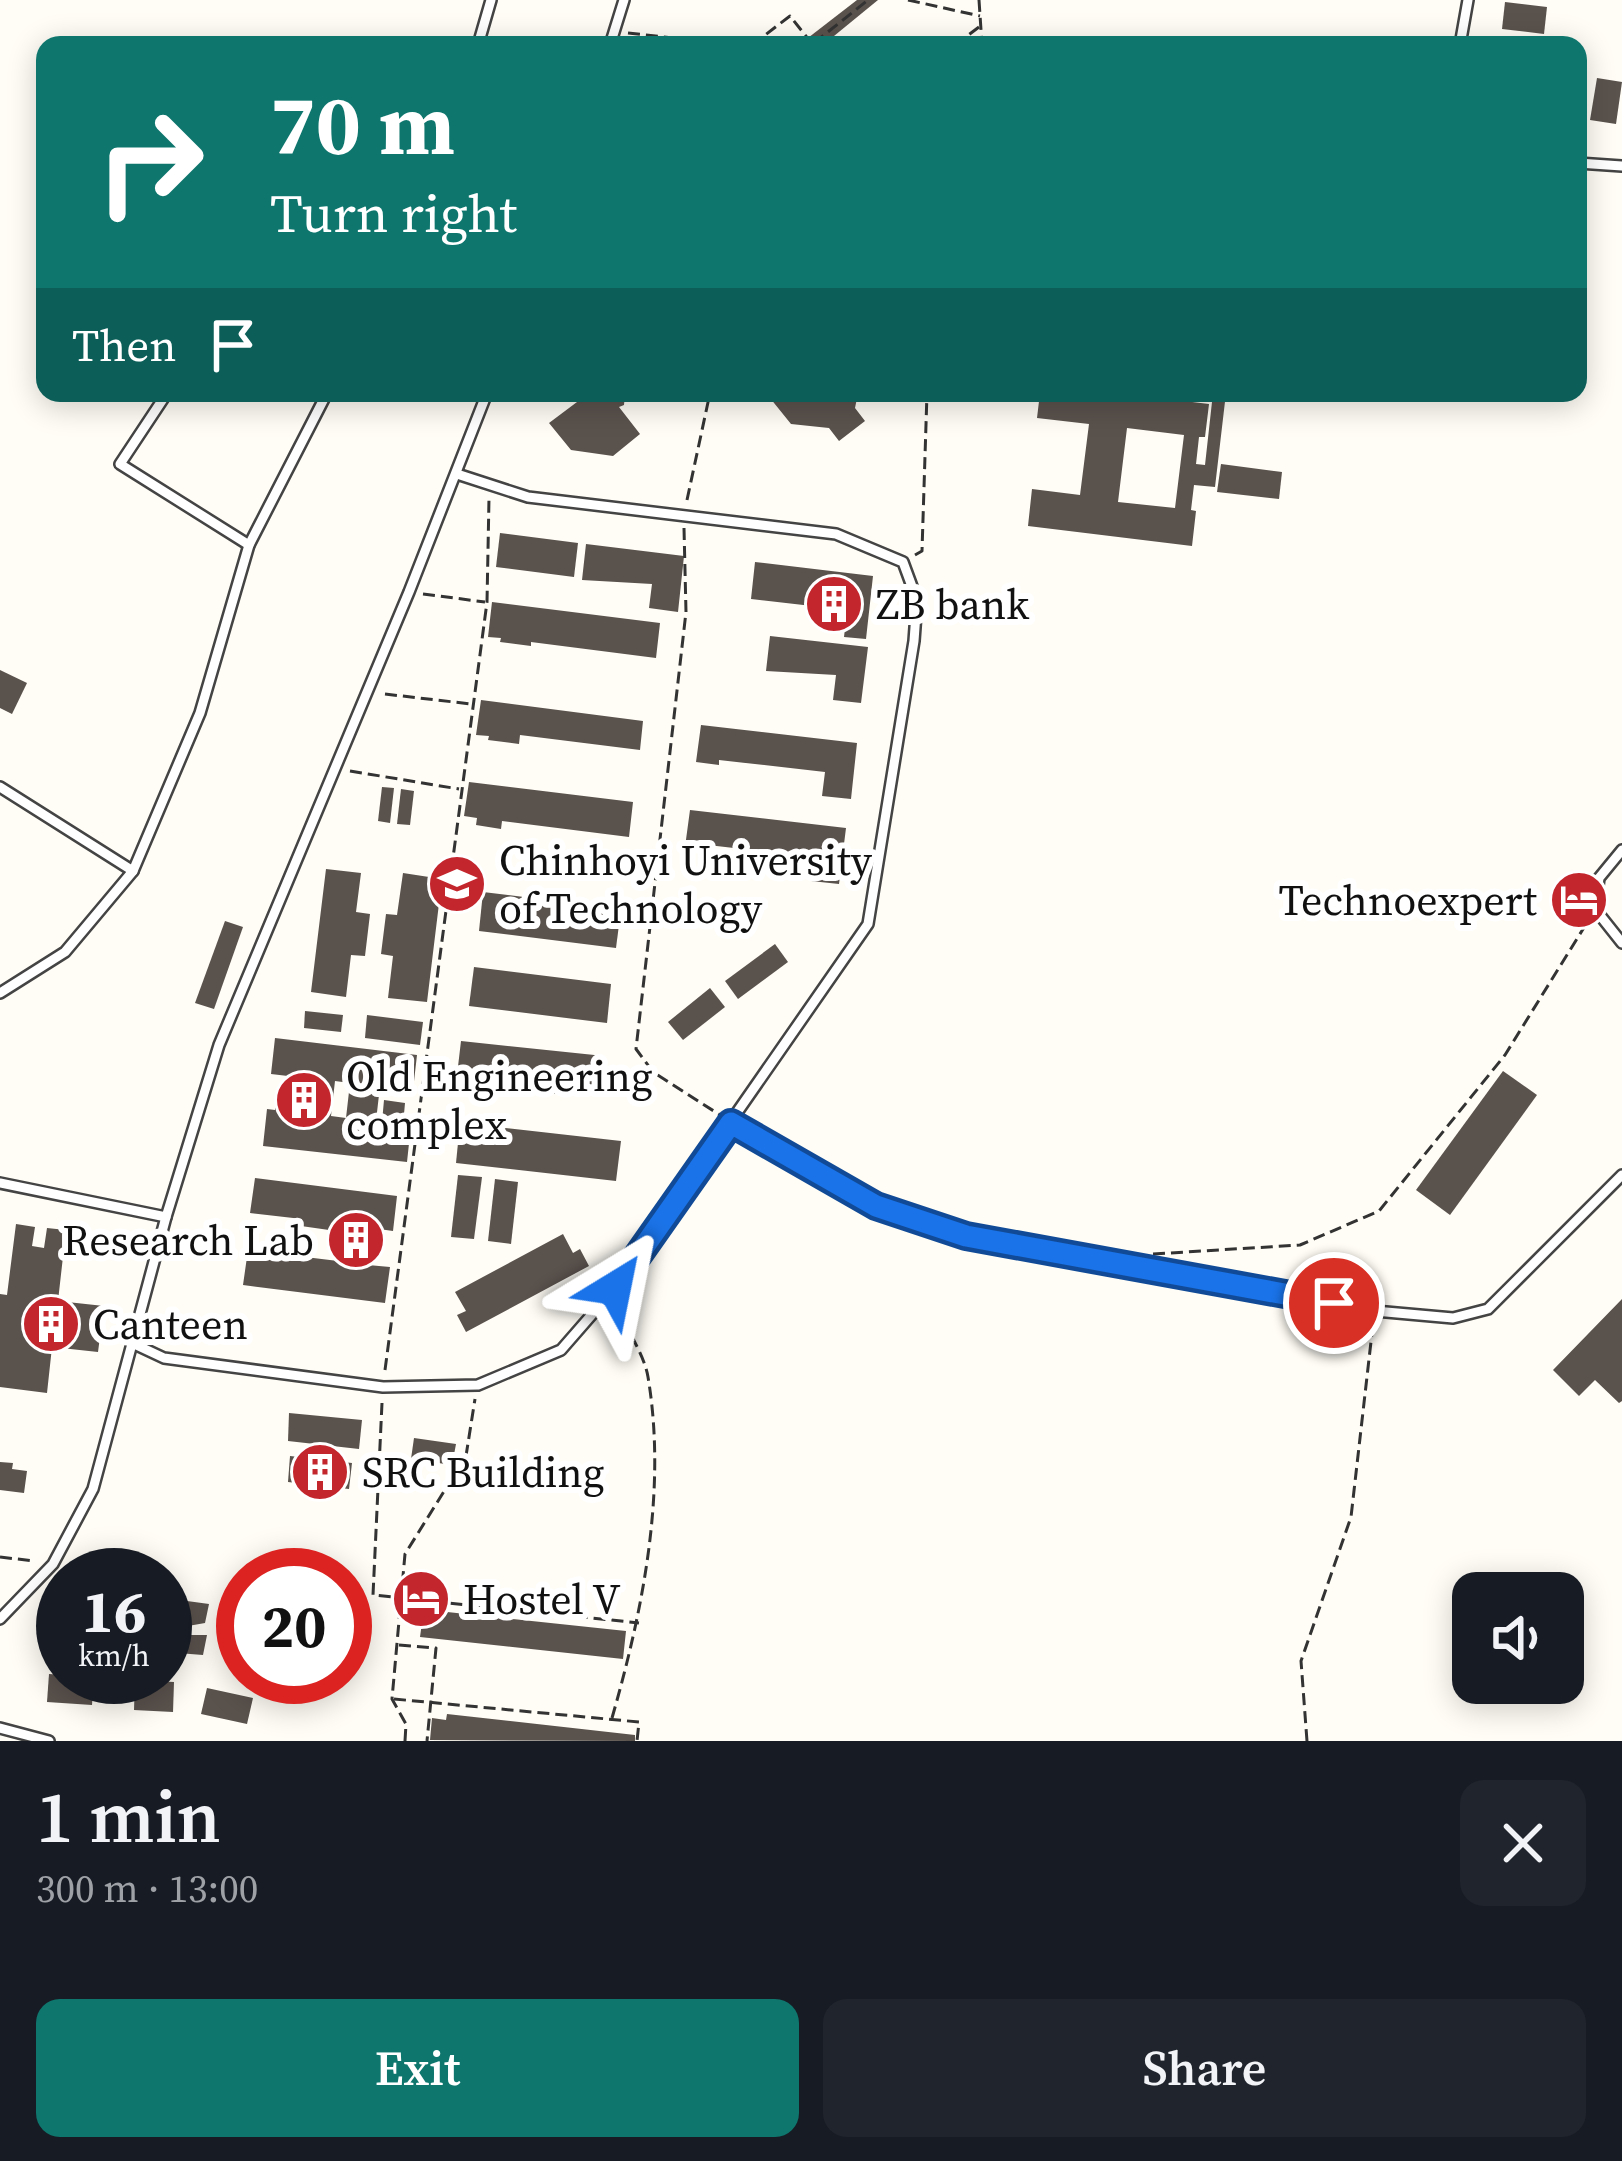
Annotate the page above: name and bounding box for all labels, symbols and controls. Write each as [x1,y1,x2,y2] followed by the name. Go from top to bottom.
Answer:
[270,67,455,182] text: 70 m
[72,84,228,240] icon: right
[270,176,517,250] text: Turn right
[200,312,266,378] icon: arrive
[72,314,176,376] text: Then
[803,573,865,635] building icon: ZB bank
[876,575,1029,633] place label: ZB bank
[499,831,873,937] place label: Chinhoyi University of Technology
[426,853,488,915] school or university icon: Chinhoyi University of Technology
[1548,869,1610,931] hotel icon: Technoexpert
[1279,871,1537,929] place label: Technoexpert
[346,1047,653,1153] place label: Old Engineering complex
[273,1069,335,1131] building icon: Old Engineering complex
[325,1209,387,1271] building icon: Research Lab
[62,1211,314,1269] place label: Research Lab
[552,1225,678,1351] position arrow
[1283,1252,1385,1354] pin
[1301,1270,1367,1336] icon: arrive
[20,1293,82,1355] building icon: Canteen
[93,1295,248,1353] place label: Canteen
[289,1441,351,1503] building icon: SRC Building
[362,1443,605,1501] place label: SRC Building
[216,1548,372,1704] speed limit sign: 20
[390,1568,452,1630] hotel icon: Hostel V
[81,1570,147,1652] text: 16
[463,1570,621,1628] place label: Hostel V
[1452,1572,1584,1704] map controls
[1452,1572,1584,1704] button: sound
[78,1635,150,1676] text: km/h
[36,1767,221,1866] text: 1 min
[1460,1780,1586,1906] button: close
[36,1862,258,1915] text: 300 m · 13:00
[36,1999,799,2137] button: Exit
[823,1999,1586,2137] button: Share

